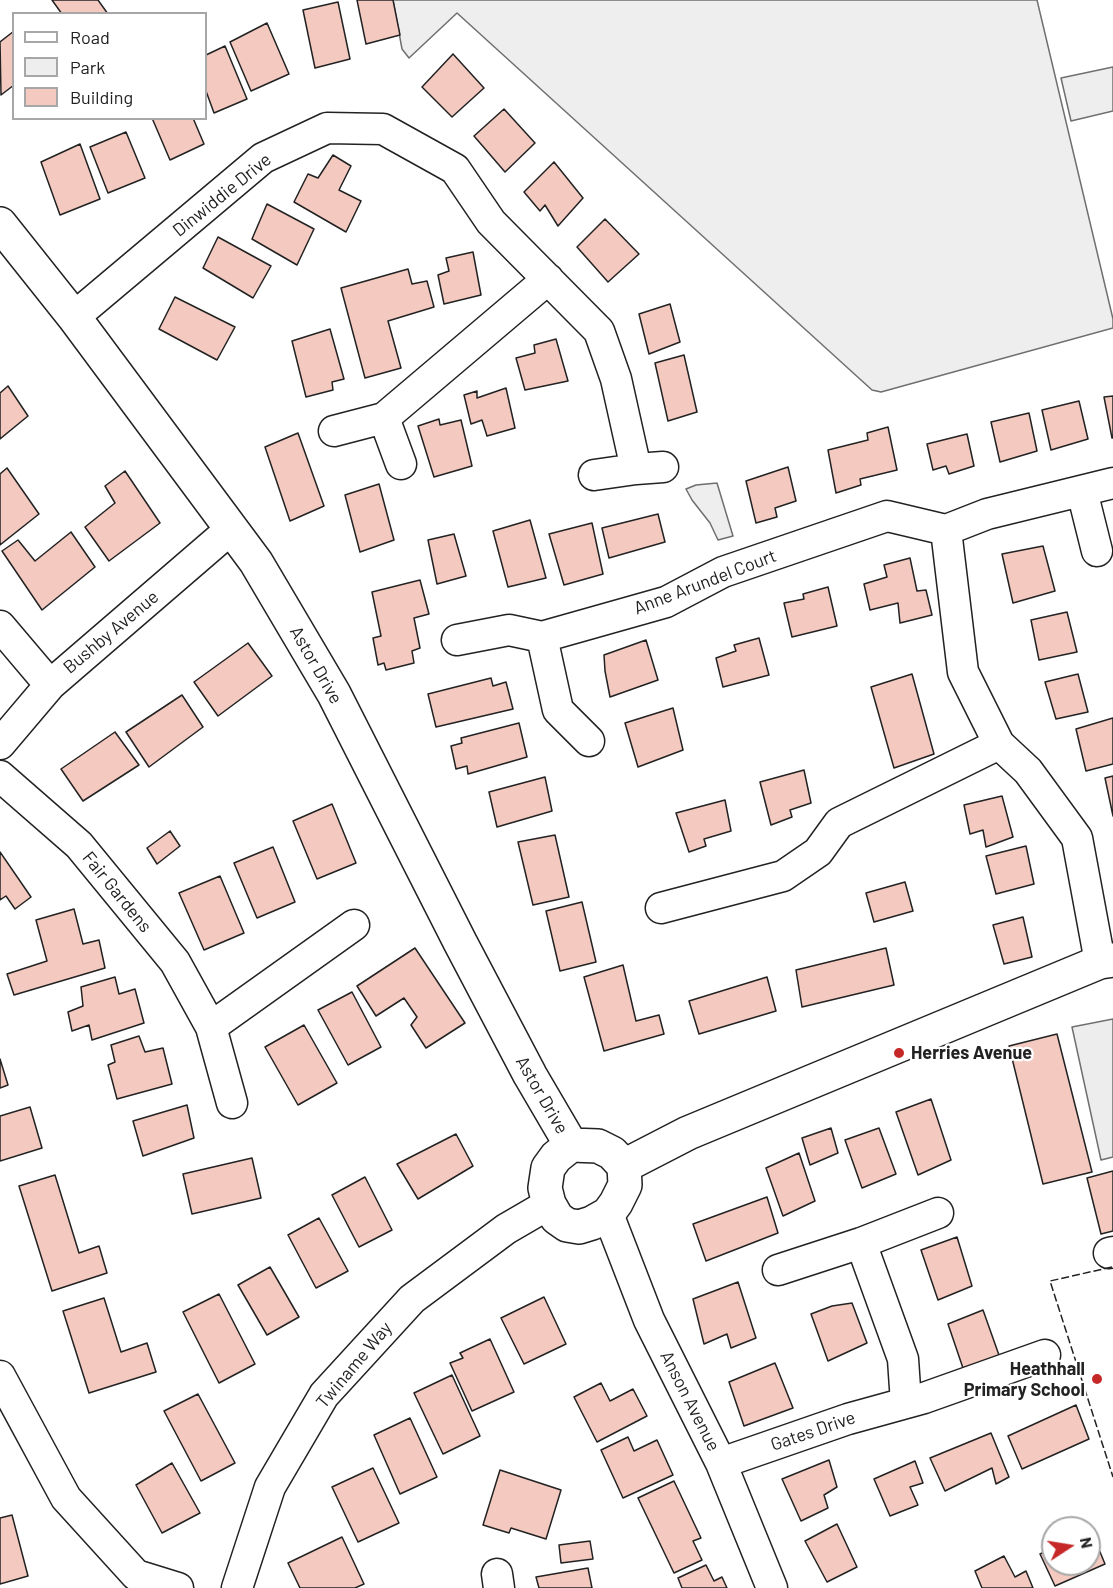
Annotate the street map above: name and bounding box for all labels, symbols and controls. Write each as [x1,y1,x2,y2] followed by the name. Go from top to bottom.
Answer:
[12,12,207,120] legend
[70,26,110,48] text: Road
[70,56,105,78] text: Park
[70,86,133,108] text: Building
[168,149,276,241] street label: Dinwiddie Drive
[631,545,779,619] street label: Anne Arundel Court
[59,586,163,678] street label: Bushby Avenue
[285,622,347,708] street label: Astor Drive
[78,847,156,937] street label: Fair Gardens
[911,1042,1032,1064] place label: Herries Avenue
[892,1046,906,1060] marker: Herries Avenue
[511,1052,573,1138] street label: Astor Drive
[312,1317,396,1413] street label: Twiname Way
[655,1347,725,1455] street label: Anson Avenue
[964,1358,1085,1400] place label: Heathhall Primary School
[1090,1372,1104,1386] marker: Heathhall Primary School
[768,1406,858,1456] street label: Gates Drive
[1041,1516,1101,1576] north arrow
[1077,1535,1098,1550] text: N

